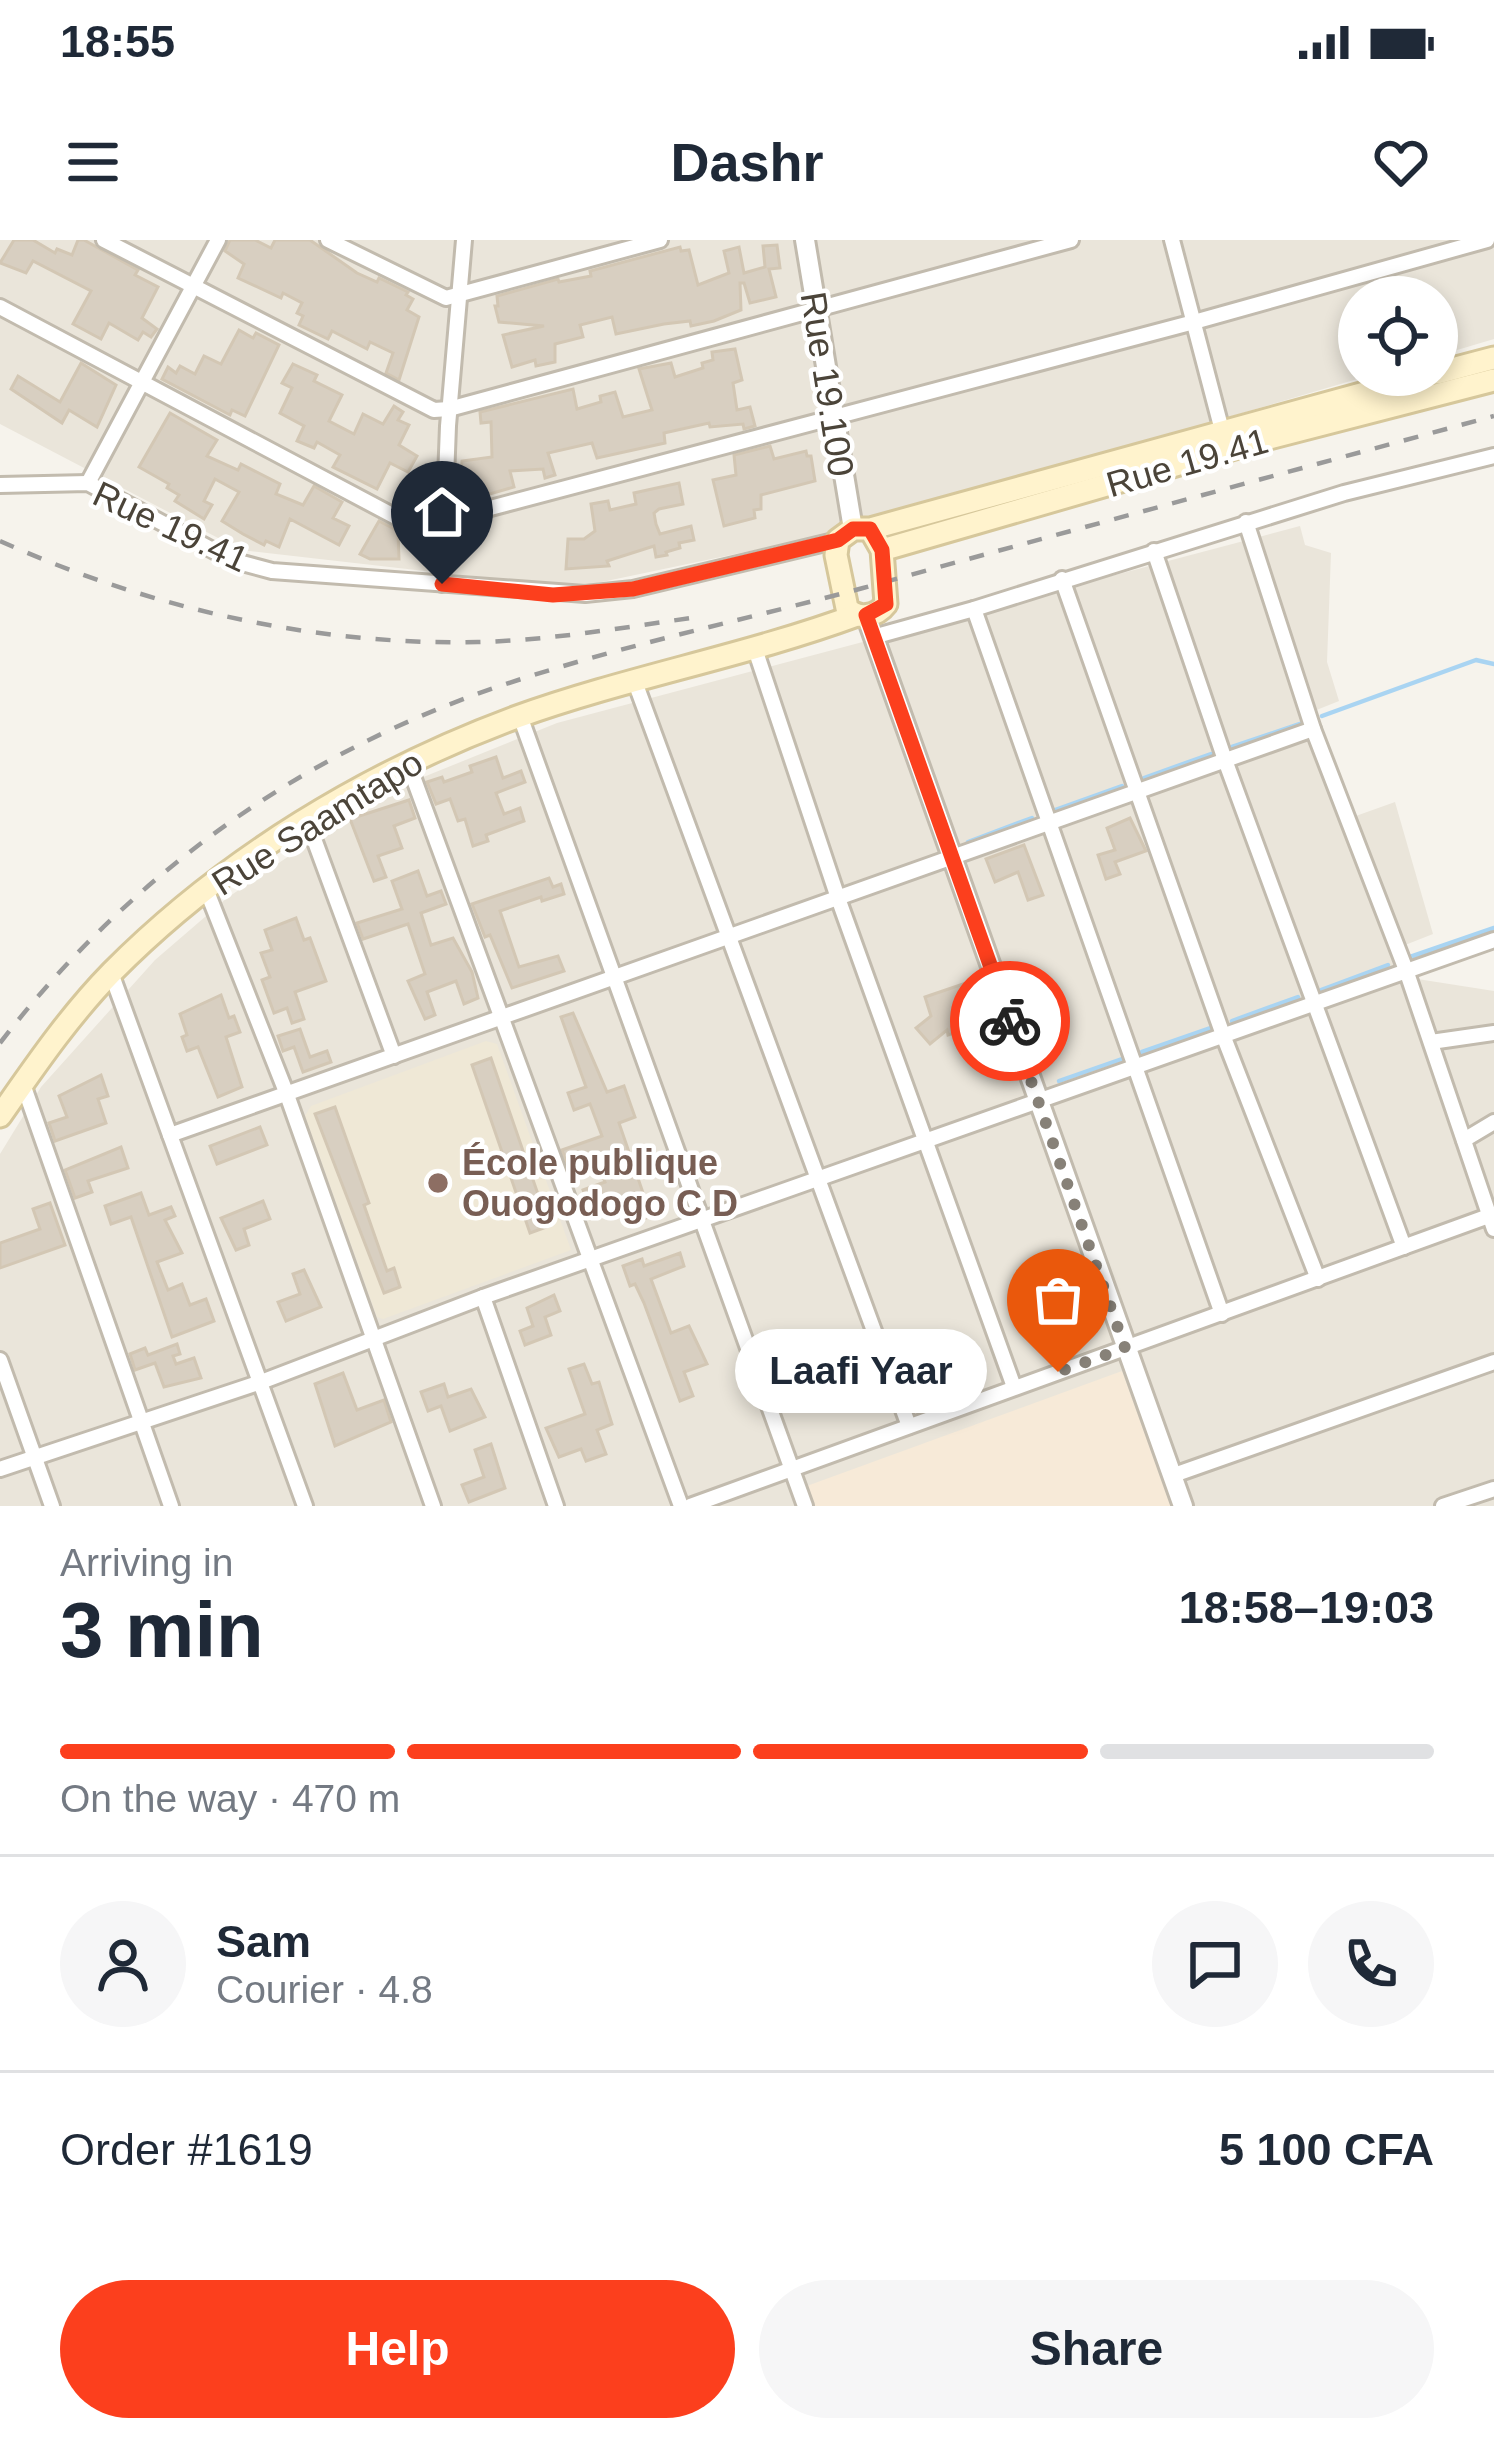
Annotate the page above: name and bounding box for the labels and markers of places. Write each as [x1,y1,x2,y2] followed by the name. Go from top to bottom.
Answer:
[391,461,493,584] pin
[462,1142,738,1224] place label: École publique Ouogodogo C D
[425,1170,451,1196] marker: École publique Ouogodogo C D
[1007,1249,1109,1372] pin
[734,1330,986,1414] callout: Laafi Yaar

